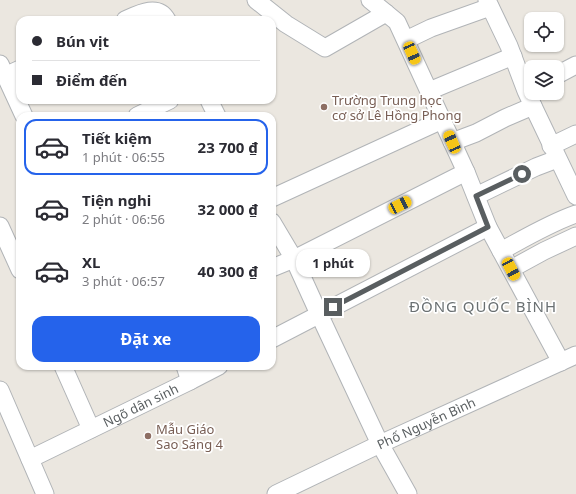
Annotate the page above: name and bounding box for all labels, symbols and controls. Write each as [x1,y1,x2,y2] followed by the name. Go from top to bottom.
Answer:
[524,12,564,100] map controls
[524,12,564,52] button: locate
[56,31,109,51] text: Bún vịt
[402,40,422,66] car
[524,60,564,100] button: layers
[56,70,127,90] text: Điểm đến
[332,91,461,124] place label: Trường Trung học cơ sở Lê Hồng Phong
[319,102,329,112] marker: Trường Trung học cơ sở Lê Hồng Phong
[82,128,152,148] text: Tiết kiệm
[34,129,70,165] icon: car
[442,129,462,155] car
[198,137,258,157] text: 23 700 ₫
[82,148,165,166] text: 1 phút · 06:55
[513,165,531,183] route start
[82,190,151,210] text: Tiện nghi
[34,191,70,227] icon: car
[387,194,413,216] car
[198,199,258,219] text: 32 000 ₫
[82,210,165,228] text: 2 phút · 06:56
[296,249,370,277] callout: 1 phút
[82,252,100,272] text: XL
[34,253,70,289] icon: car
[312,254,354,272] text: 1 phút
[500,256,522,282] car
[198,261,258,281] text: 40 300 ₫
[82,272,165,290] text: 3 phút · 06:57
[409,296,557,316] district label: ĐỒNG QUỐC BÌNH
[324,298,342,316] route end
[32,316,260,362] button: Đặt xe
[100,379,181,431] street label: Ngõ dân sinh
[374,393,478,453] street label: Phố Nguyễn Bình
[156,420,224,453] place label: Mẫu Giáo Sao Sáng 4
[143,431,153,441] marker: Mẫu Giáo Sao Sáng 4

